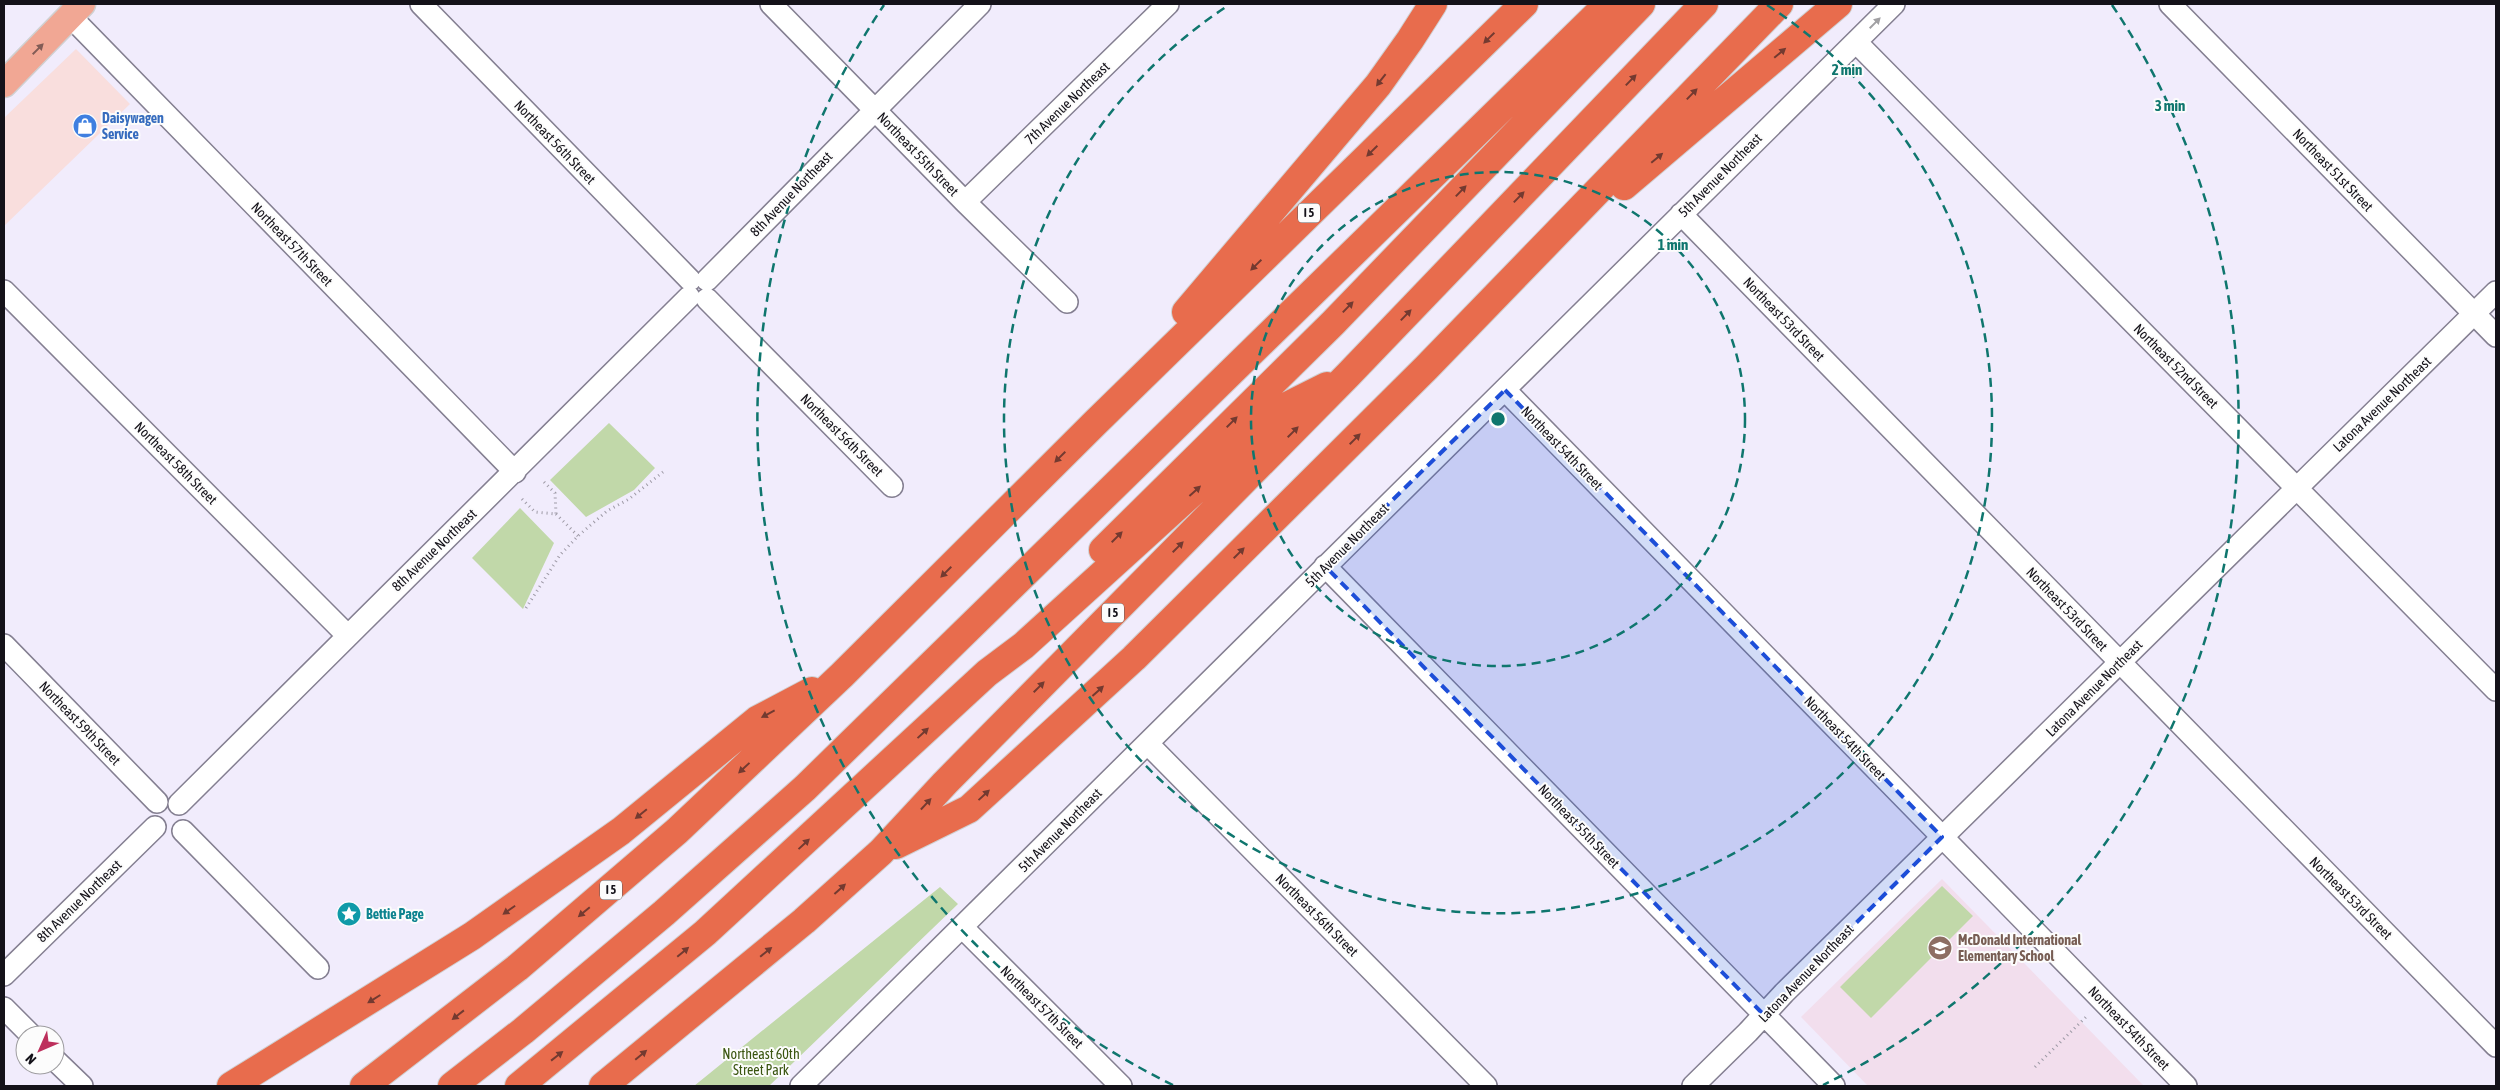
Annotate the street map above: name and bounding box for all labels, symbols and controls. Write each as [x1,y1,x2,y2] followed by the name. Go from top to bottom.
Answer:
[1869,17,1881,29] one-way arrow
[1483,32,1495,44] one-way arrow
[32,43,44,55] one-way arrow
[1774,47,1786,59] one-way arrow
[1021,59,1113,147] street label: 7th Avenue Northeast
[1832,61,1862,78] text: 2 min
[1376,73,1387,86] one-way arrow
[1625,74,1637,86] one-way arrow
[1686,88,1698,100] one-way arrow
[511,97,599,187] street label: Northeast 56th Street
[2155,97,2185,114] text: 3 min
[874,109,962,199] street label: Northeast 55th Street
[102,110,164,142] place label: Daisywagen Service
[72,113,98,139] shop icon: Daisywagen Service
[2290,126,2376,214] street label: Northeast 51st Street
[1675,130,1765,220] street label: 5th Avenue Northeast
[1367,145,1379,157] one-way arrow
[747,148,835,240] street label: 8th Avenue Northeast
[1650,153,1663,164] one-way arrow
[1455,185,1467,197] one-way arrow
[1513,192,1525,204] one-way arrow
[248,199,336,289] street label: Northeast 57th Street
[1298,204,1320,222] road number: I 5
[1658,236,1688,253] text: 1 min
[1250,259,1262,271] one-way arrow
[1740,274,1828,364] street label: Northeast 53rd Street
[1341,302,1353,314] one-way arrow
[1400,309,1412,321] one-way arrow
[2131,321,2221,411] street label: Northeast 52nd Street
[2330,353,2434,455] street label: Latona Avenue Northeast
[797,390,887,480] street label: Northeast 56th Street
[1518,403,1606,493] street label: Northeast 54th Street
[1489,410,1507,428] centre of rings
[1226,416,1238,428] one-way arrow
[131,418,221,508] street label: Northeast 58th Street
[1286,426,1298,438] one-way arrow
[1349,433,1361,445] one-way arrow
[1054,451,1066,463] one-way arrow
[1188,485,1200,497] one-way arrow
[1302,500,1392,590] street label: 5th Avenue Northeast
[388,506,480,594] street label: 8th Avenue Northeast
[1111,531,1123,543] one-way arrow
[1172,541,1184,553] one-way arrow
[1233,547,1245,559] one-way arrow
[2023,564,2111,654] street label: Northeast 53rd Street
[940,566,952,578] one-way arrow
[1102,604,1124,622] road number: I 5
[2042,636,2146,740] street label: Latona Avenue Northeast
[36,678,124,768] street label: Northeast 59th Street
[1033,682,1045,694] one-way arrow
[1091,685,1103,697] one-way arrow
[1801,693,1889,783] street label: Northeast 54th Street
[761,710,776,718] one-way arrow
[916,727,928,739] one-way arrow
[738,762,750,774] one-way arrow
[1535,781,1623,871] street label: Northeast 55th Street
[1015,785,1105,875] street label: 5th Avenue Northeast
[978,789,990,801] one-way arrow
[920,798,932,810] one-way arrow
[635,809,648,820] one-way arrow
[797,838,809,850] one-way arrow
[2306,853,2396,943] street label: Northeast 53rd Street
[33,857,125,945] street label: 8th Avenue Northeast
[1272,870,1362,960] street label: Northeast 56th Street
[600,880,622,900] road number: I 5
[834,883,847,894] one-way arrow
[336,901,362,927] place icon: Bettie Page
[503,905,516,915] one-way arrow
[366,906,424,922] place label: Bettie Page
[578,907,591,918] one-way arrow
[1755,921,1857,1025] street label: Latona Avenue Northeast
[1958,932,2082,964] place label: McDonald International Elementary School
[1927,935,1953,961] school or university icon: McDonald International Elementary School
[759,946,772,957] one-way arrow
[676,947,689,958] one-way arrow
[997,962,1087,1052] street label: Northeast 57th Street
[2085,983,2173,1073] street label: Northeast 54th Street
[367,994,380,1003] one-way arrow
[452,1009,465,1020] one-way arrow
[15,1025,65,1075] north arrow
[722,1046,800,1078] park label: Northeast 60th Street Park
[635,1050,647,1061] one-way arrow
[22,1051,39,1068] text: N
[550,1051,564,1061] one-way arrow

